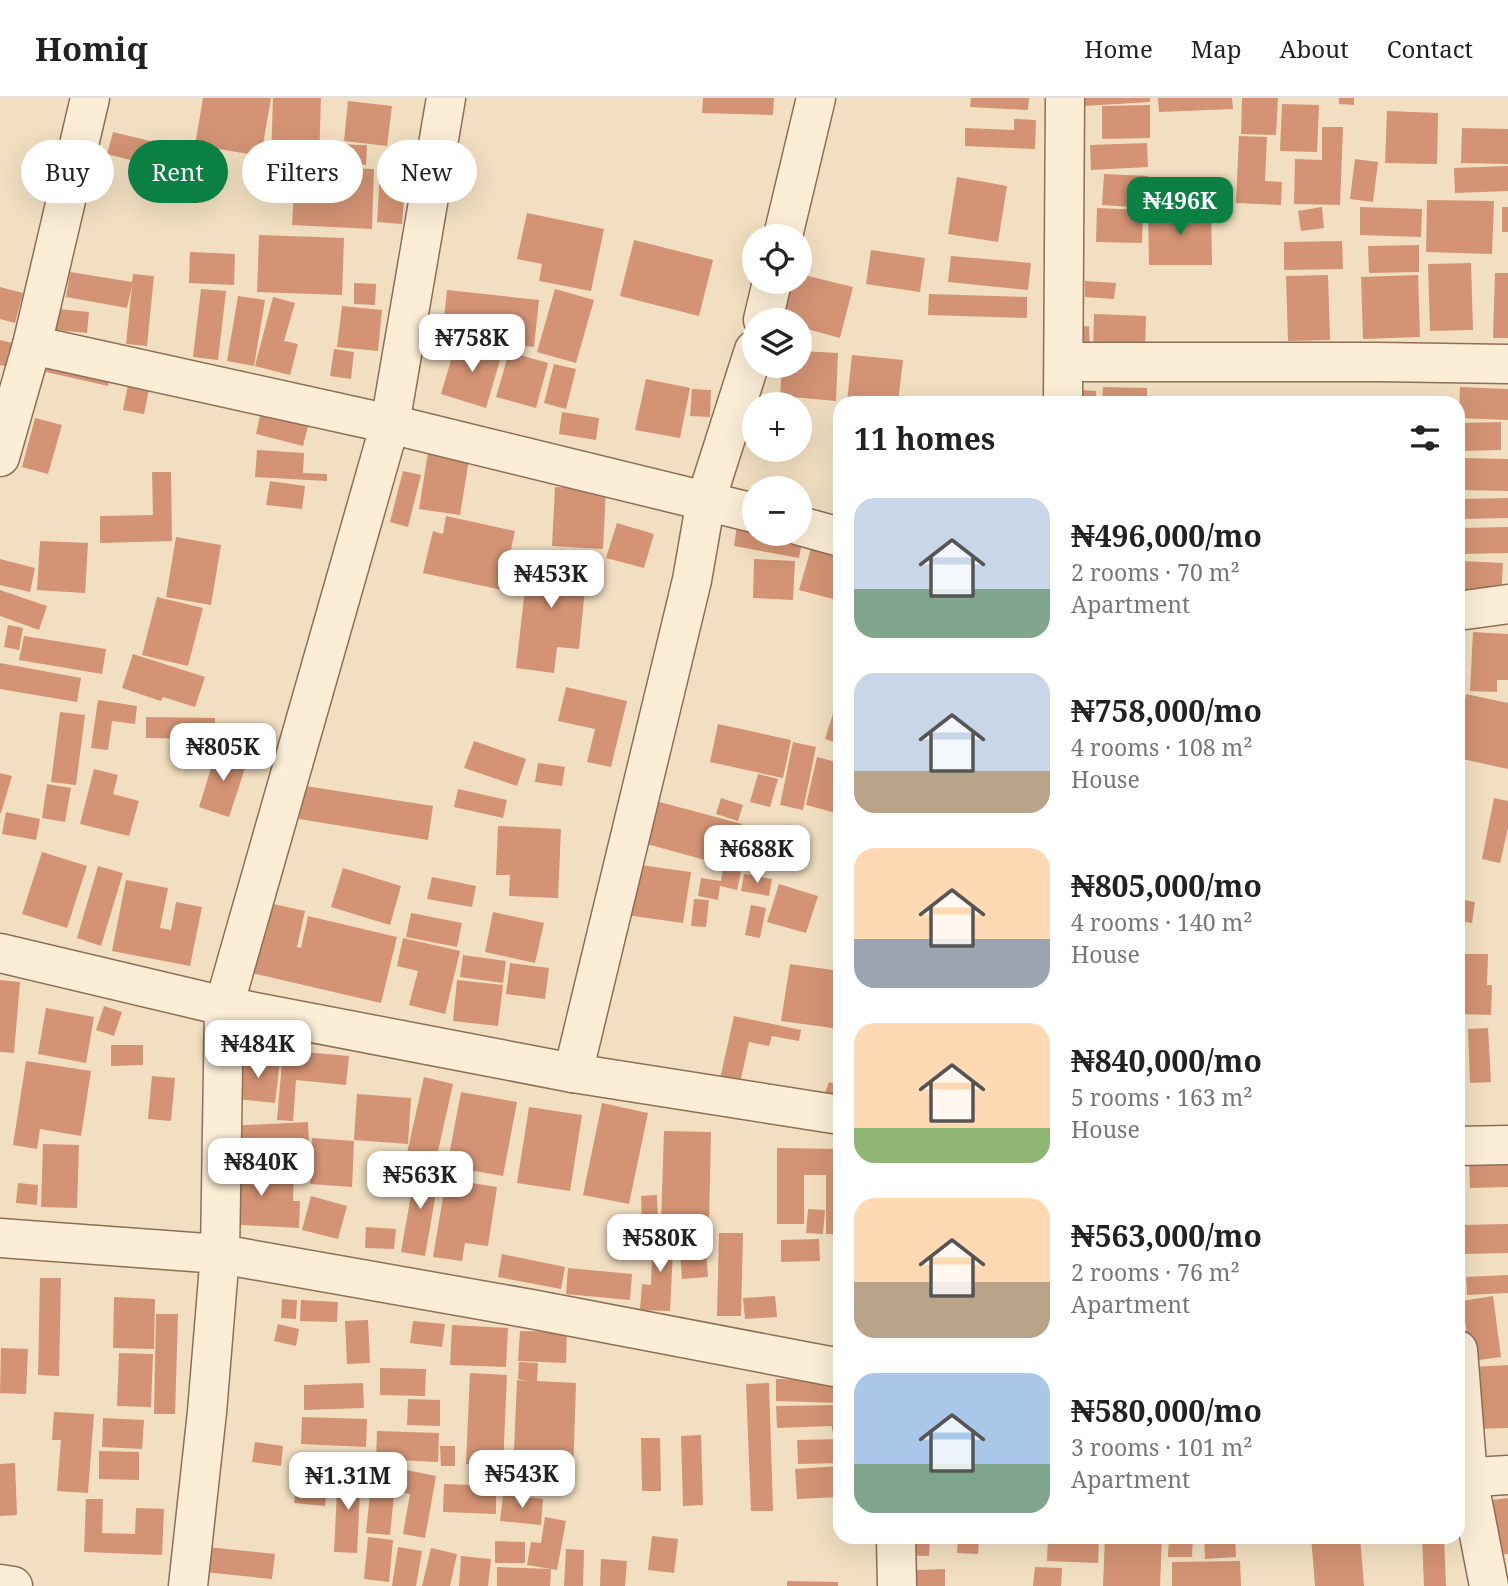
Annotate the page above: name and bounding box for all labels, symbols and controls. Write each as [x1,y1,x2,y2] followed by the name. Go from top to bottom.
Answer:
[35,26,148,71] text: Homiq
[1084,32,1153,65] text: Home
[1191,32,1242,65] text: Map
[1280,32,1349,65] text: About
[1387,32,1473,65] text: Contact
[21,140,114,203] chip: Buy
[128,140,228,203] chip: Rent
[242,140,363,203] chip: Filters
[377,140,477,203] chip: New
[1131,178,1229,237] pin: ₦496K
[1143,184,1217,216] text: ₦496K
[742,224,812,546] map controls
[742,224,812,294] button: locate
[742,308,812,378] button: layers
[423,314,521,374] pin: ₦758K
[435,321,509,353] text: ₦758K
[742,392,812,462] button: +
[854,418,995,459] text: 11 homes
[1406,419,1444,457] icon: filters
[742,476,812,546] button: −
[1071,515,1262,556] text: ₦496,000/mo
[910,526,994,610] icon: home
[502,550,600,610] pin: ₦453K
[1071,556,1240,588] text: 2 rooms · 70 m²
[514,557,588,589] text: ₦453K
[1071,588,1190,620] text: Apartment
[1071,690,1262,731] text: ₦758,000/mo
[910,701,994,785] icon: home
[174,724,272,783] pin: ₦805K
[186,730,260,762] text: ₦805K
[1071,731,1253,763] text: 4 rooms · 108 m²
[1071,763,1140,795] text: House
[708,826,806,885] pin: ₦688K
[720,832,794,864] text: ₦688K
[1071,865,1262,906] text: ₦805,000/mo
[910,876,994,960] icon: home
[1071,906,1253,938] text: 4 rooms · 140 m²
[1071,938,1140,970] text: House
[209,1020,307,1080] pin: ₦484K
[221,1027,295,1059] text: ₦484K
[1071,1040,1262,1081] text: ₦840,000/mo
[910,1051,994,1135] icon: home
[1071,1081,1253,1113] text: 5 rooms · 163 m²
[1071,1113,1140,1145] text: House
[212,1138,310,1198] pin: ₦840K
[224,1145,298,1177] text: ₦840K
[371,1152,469,1211] pin: ₦563K
[383,1158,457,1190] text: ₦563K
[611,1214,709,1274] pin: ₦580K
[1071,1215,1262,1256] text: ₦563,000/mo
[623,1221,697,1253] text: ₦580K
[910,1226,994,1310] icon: home
[1071,1256,1240,1288] text: 2 rooms · 76 m²
[1071,1288,1190,1320] text: Apartment
[1071,1390,1262,1431] text: ₦580,000/mo
[910,1401,994,1485] icon: home
[1071,1431,1253,1463] text: 3 rooms · 101 m²
[473,1450,571,1510] pin: ₦543K
[291,1452,405,1512] pin: ₦1.31M
[485,1457,559,1489] text: ₦543K
[305,1459,391,1491] text: ₦1.31M
[1071,1463,1190,1495] text: Apartment

